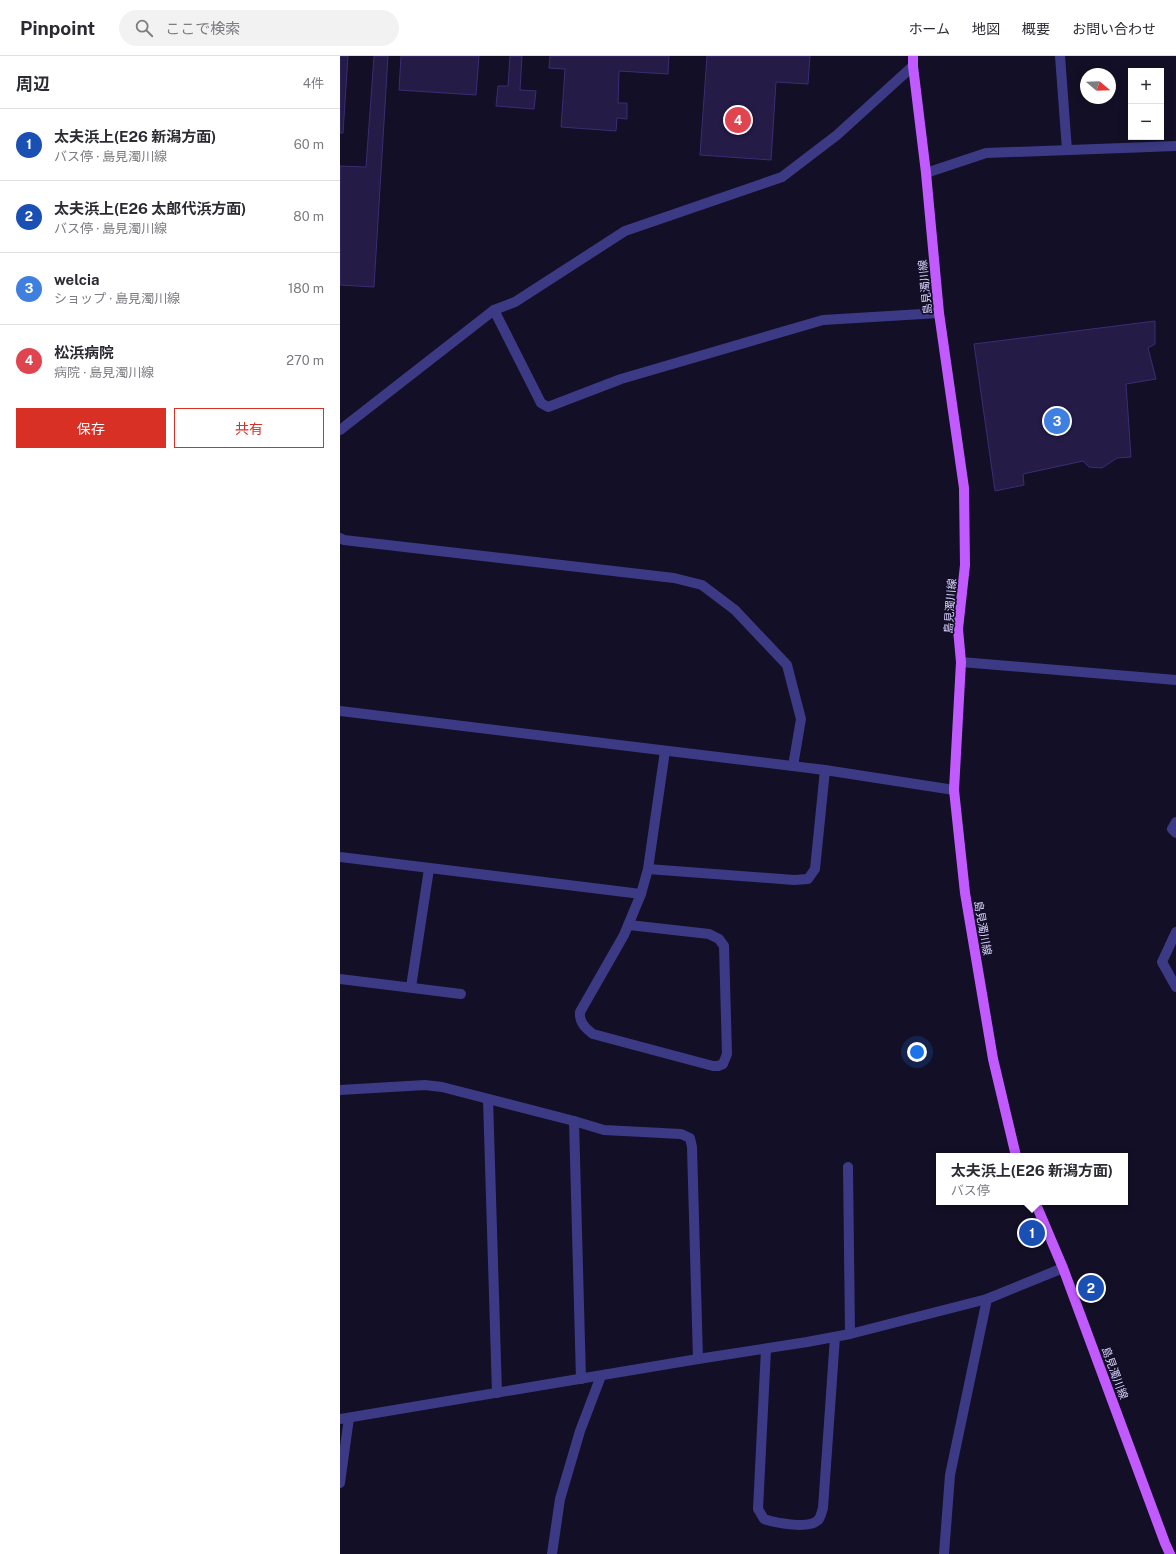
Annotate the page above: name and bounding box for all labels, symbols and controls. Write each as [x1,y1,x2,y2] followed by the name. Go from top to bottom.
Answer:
[119,10,399,46] search box
[20,17,95,39] text: Pinpoint
[133,17,155,39] icon: search
[165,20,240,37] text: ここで検索
[908,21,950,37] text: ホーム
[972,21,1000,37] text: 地図
[1022,21,1050,37] text: 概要
[1072,21,1156,37] text: お問い合わせ
[1080,68,1116,104] north arrow
[1128,68,1164,140] map controls
[1128,68,1164,104] button: +
[16,74,50,94] text: 周辺
[303,76,324,91] text: 4件
[1128,104,1164,140] button: −
[725,105,751,135] pin: 4
[54,128,216,145] text: 太夫浜上(E26 新潟方面)
[26,137,32,152] text: 1
[294,137,324,152] text: 60 m
[54,149,167,164] text: バス停 · 島見濁川線
[54,200,246,217] text: 太夫浜上(E26 太郎代浜方面)
[25,209,33,224] text: 2
[293,209,324,224] text: 80 m
[54,221,167,236] text: バス停 · 島見濁川線
[916,259,934,315] street label: 島見濁川線
[54,271,99,288] text: welcia
[25,281,33,296] text: 3
[288,281,324,296] text: 180 m
[54,291,180,306] text: ショップ · 島見濁川線
[54,344,114,361] text: 松浜病院
[25,353,33,368] text: 4
[286,353,324,368] text: 270 m
[54,365,154,380] text: 病院 · 島見濁川線
[1044,406,1070,436] pin: 3
[16,408,166,448] button: 保存
[174,408,324,448] button: 共有
[942,578,958,634] street label: 島見濁川線
[972,900,994,956] street label: 島見濁川線
[907,1042,927,1062] your location
[936,1153,1128,1205] popup
[951,1162,1113,1179] text: 太夫浜上(E26 新潟方面)
[951,1183,990,1198] text: バス停
[1019,1218,1045,1248] pin: 1
[1078,1273,1104,1303] pin: 2
[1100,1345,1130,1401] street label: 島見濁川線

